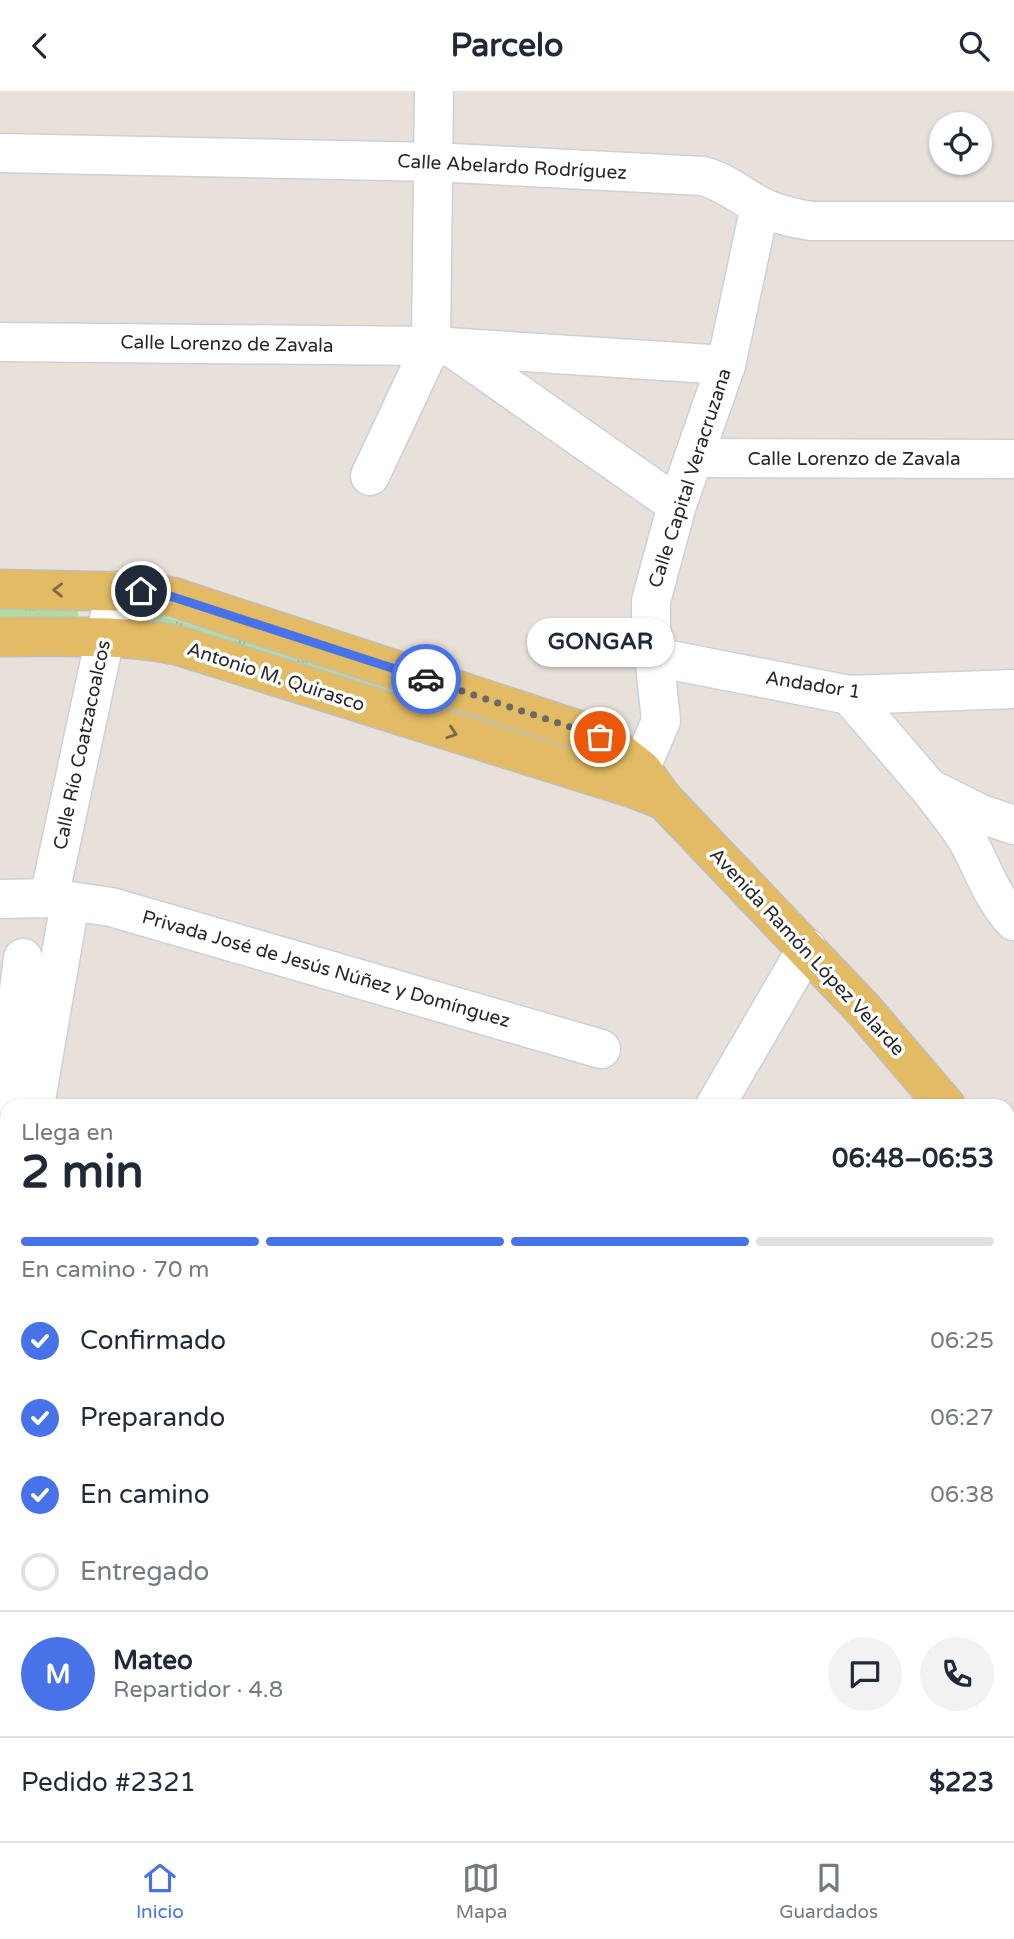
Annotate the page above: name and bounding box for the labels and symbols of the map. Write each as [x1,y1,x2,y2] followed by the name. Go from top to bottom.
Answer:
[397,150,627,184] street label: Calle Abelardo Rodríguez
[120,331,334,357] street label: Calle Lorenzo de Zavala
[644,365,736,591] street label: Calle Capital Veracruzana
[747,448,961,470] street label: Calle Lorenzo de Zavala
[111,561,171,621] pin
[52,582,63,598] one-way arrow
[526,618,674,667] callout: GONGAR
[49,638,115,852] street label: Calle Río Coatzacoalcos
[184,638,368,716] street label: Antonio M. Quirasco
[391,644,461,714] courier
[764,667,862,703] street label: Andador 1
[570,707,630,767] pin
[446,725,458,739] one-way arrow
[705,844,909,1060] street label: Avenida Ramón López Velarde
[140,906,512,1032] street label: Privada José de Jesús Núñez y Domínguez

